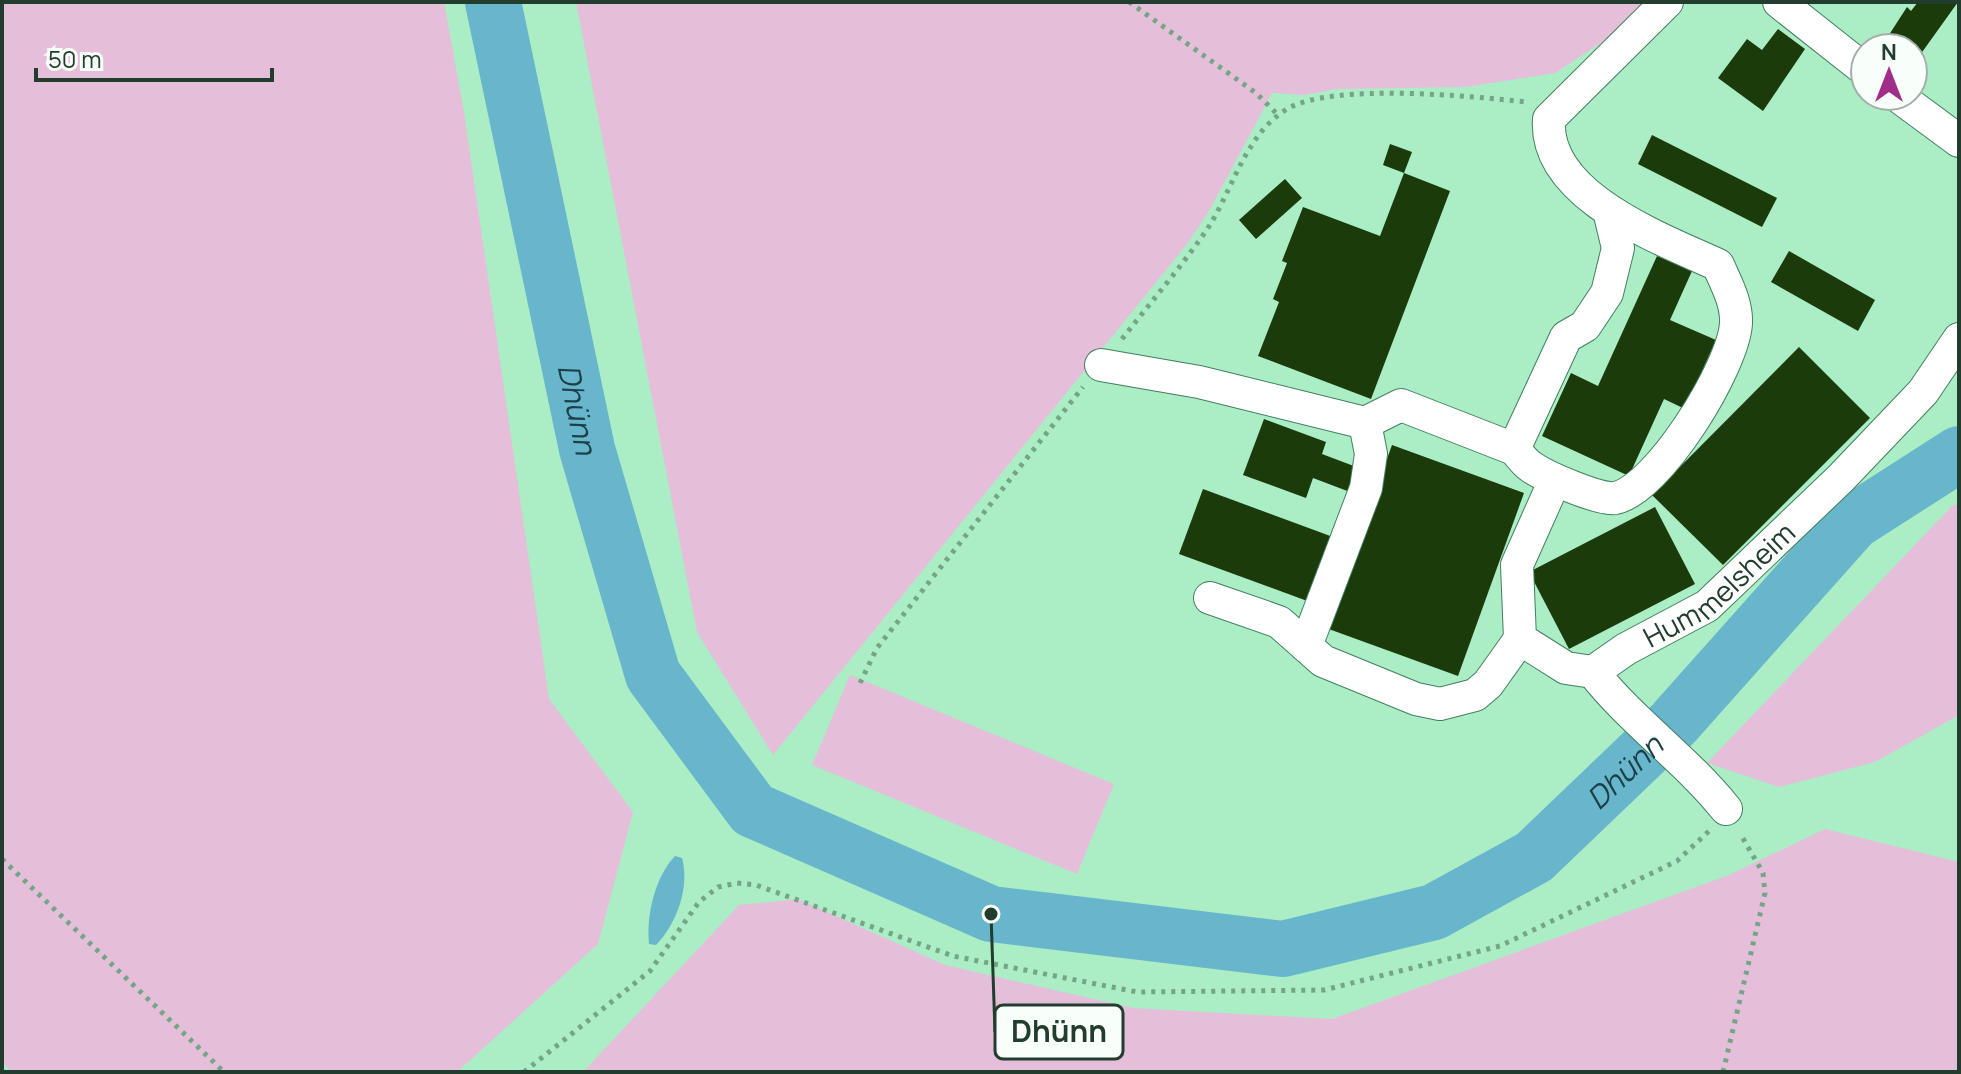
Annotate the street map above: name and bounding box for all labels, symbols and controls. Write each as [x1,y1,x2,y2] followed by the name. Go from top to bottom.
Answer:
[36,32,272,82] scale bar
[1849,32,1929,112] north arrow
[1881,37,1897,67] text: N
[48,42,102,75] text: 50 m
[549,360,608,459] water label: Dhünn
[1636,513,1803,656] street label: Hummelsheim
[1577,724,1672,817] water label: Dhünn
[995,1005,1123,1059] callout: Dhünn
[1011,1010,1107,1051] text: Dhünn

